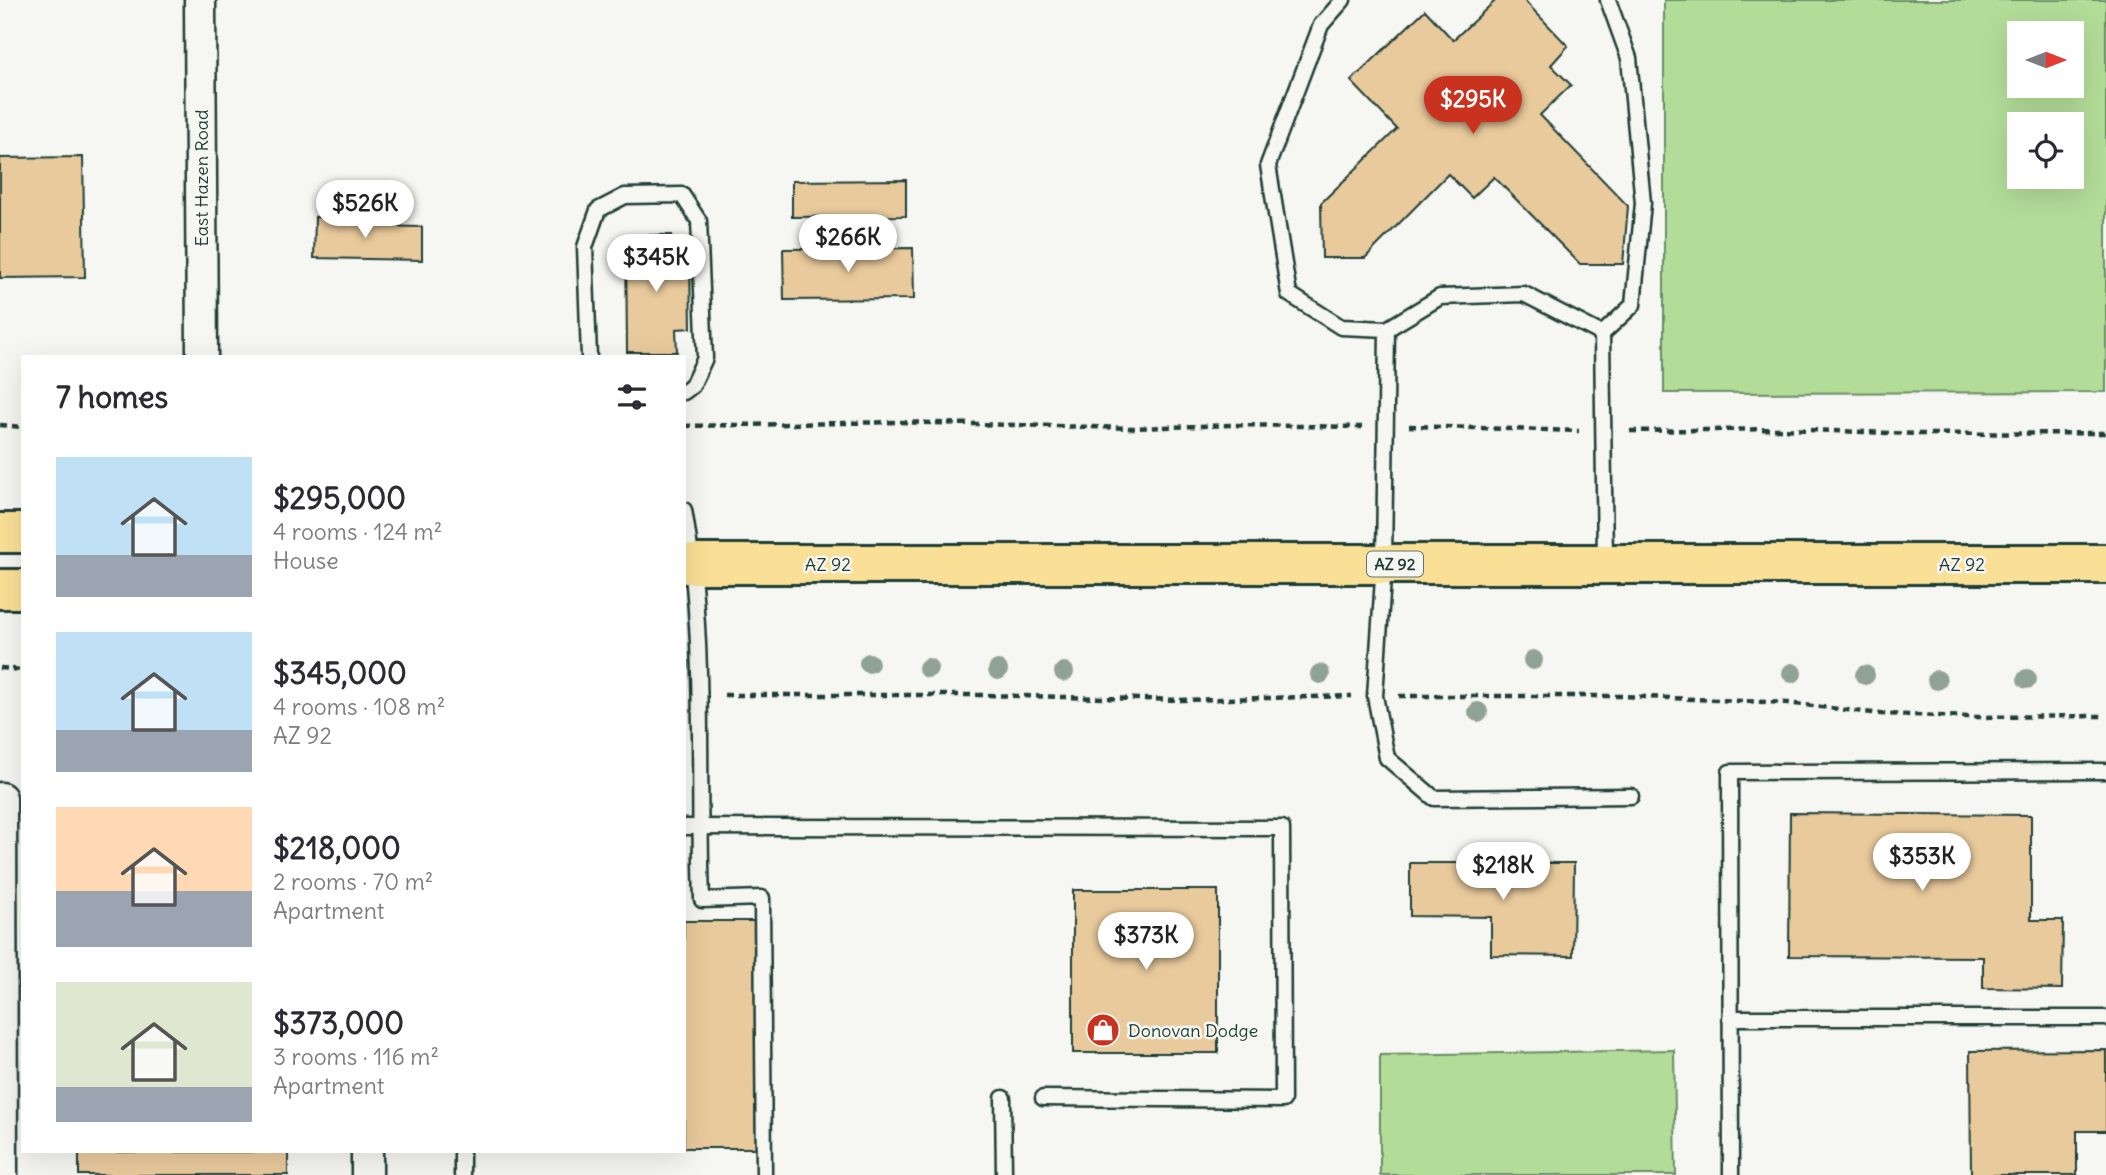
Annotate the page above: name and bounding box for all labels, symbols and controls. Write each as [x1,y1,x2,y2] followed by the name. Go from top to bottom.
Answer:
[2007,21,2084,98] north arrow
[2007,21,2084,189] map controls
[1424,76,1522,136] pin: $295K
[1440,84,1506,113] text: $295K
[190,109,213,247] street label: East Hazen Road
[2007,112,2084,189] button: locate
[316,180,414,240] pin: $526K
[332,188,398,217] text: $526K
[799,215,897,274] pin: $266K
[815,222,881,251] text: $266K
[607,234,705,294] pin: $345K
[623,242,689,271] text: $345K
[56,378,168,416] text: 7 homes
[613,378,651,416] icon: filters
[273,479,406,517] text: $295,000
[112,485,196,569] icon: home
[273,517,442,546] text: 4 rooms · 124 m²
[273,546,339,575] text: House
[1367,552,1423,576] road number: AZ 92
[805,553,851,576] street label: AZ 92
[1939,553,1985,576] street label: AZ 92
[273,654,407,692] text: $345,000
[112,660,196,744] icon: home
[273,692,445,721] text: 4 rooms · 108 m²
[273,721,332,750] text: AZ 92
[273,829,401,867] text: $218,000
[1873,834,1971,893] pin: $353K
[112,835,196,919] icon: home
[1889,841,1955,870] text: $353K
[1454,842,1552,902] pin: $218K
[1472,850,1534,879] text: $218K
[273,867,433,896] text: 2 rooms · 70 m²
[273,896,385,925] text: Apartment
[1097,912,1195,972] pin: $373K
[1114,920,1178,949] text: $373K
[273,1004,404,1042] text: $373,000
[112,1010,196,1094] icon: home
[1084,1011,1122,1049] shop icon: Donovan Dodge
[1128,1019,1258,1042] place label: Donovan Dodge
[273,1042,439,1071] text: 3 rooms · 116 m²
[273,1071,385,1100] text: Apartment

